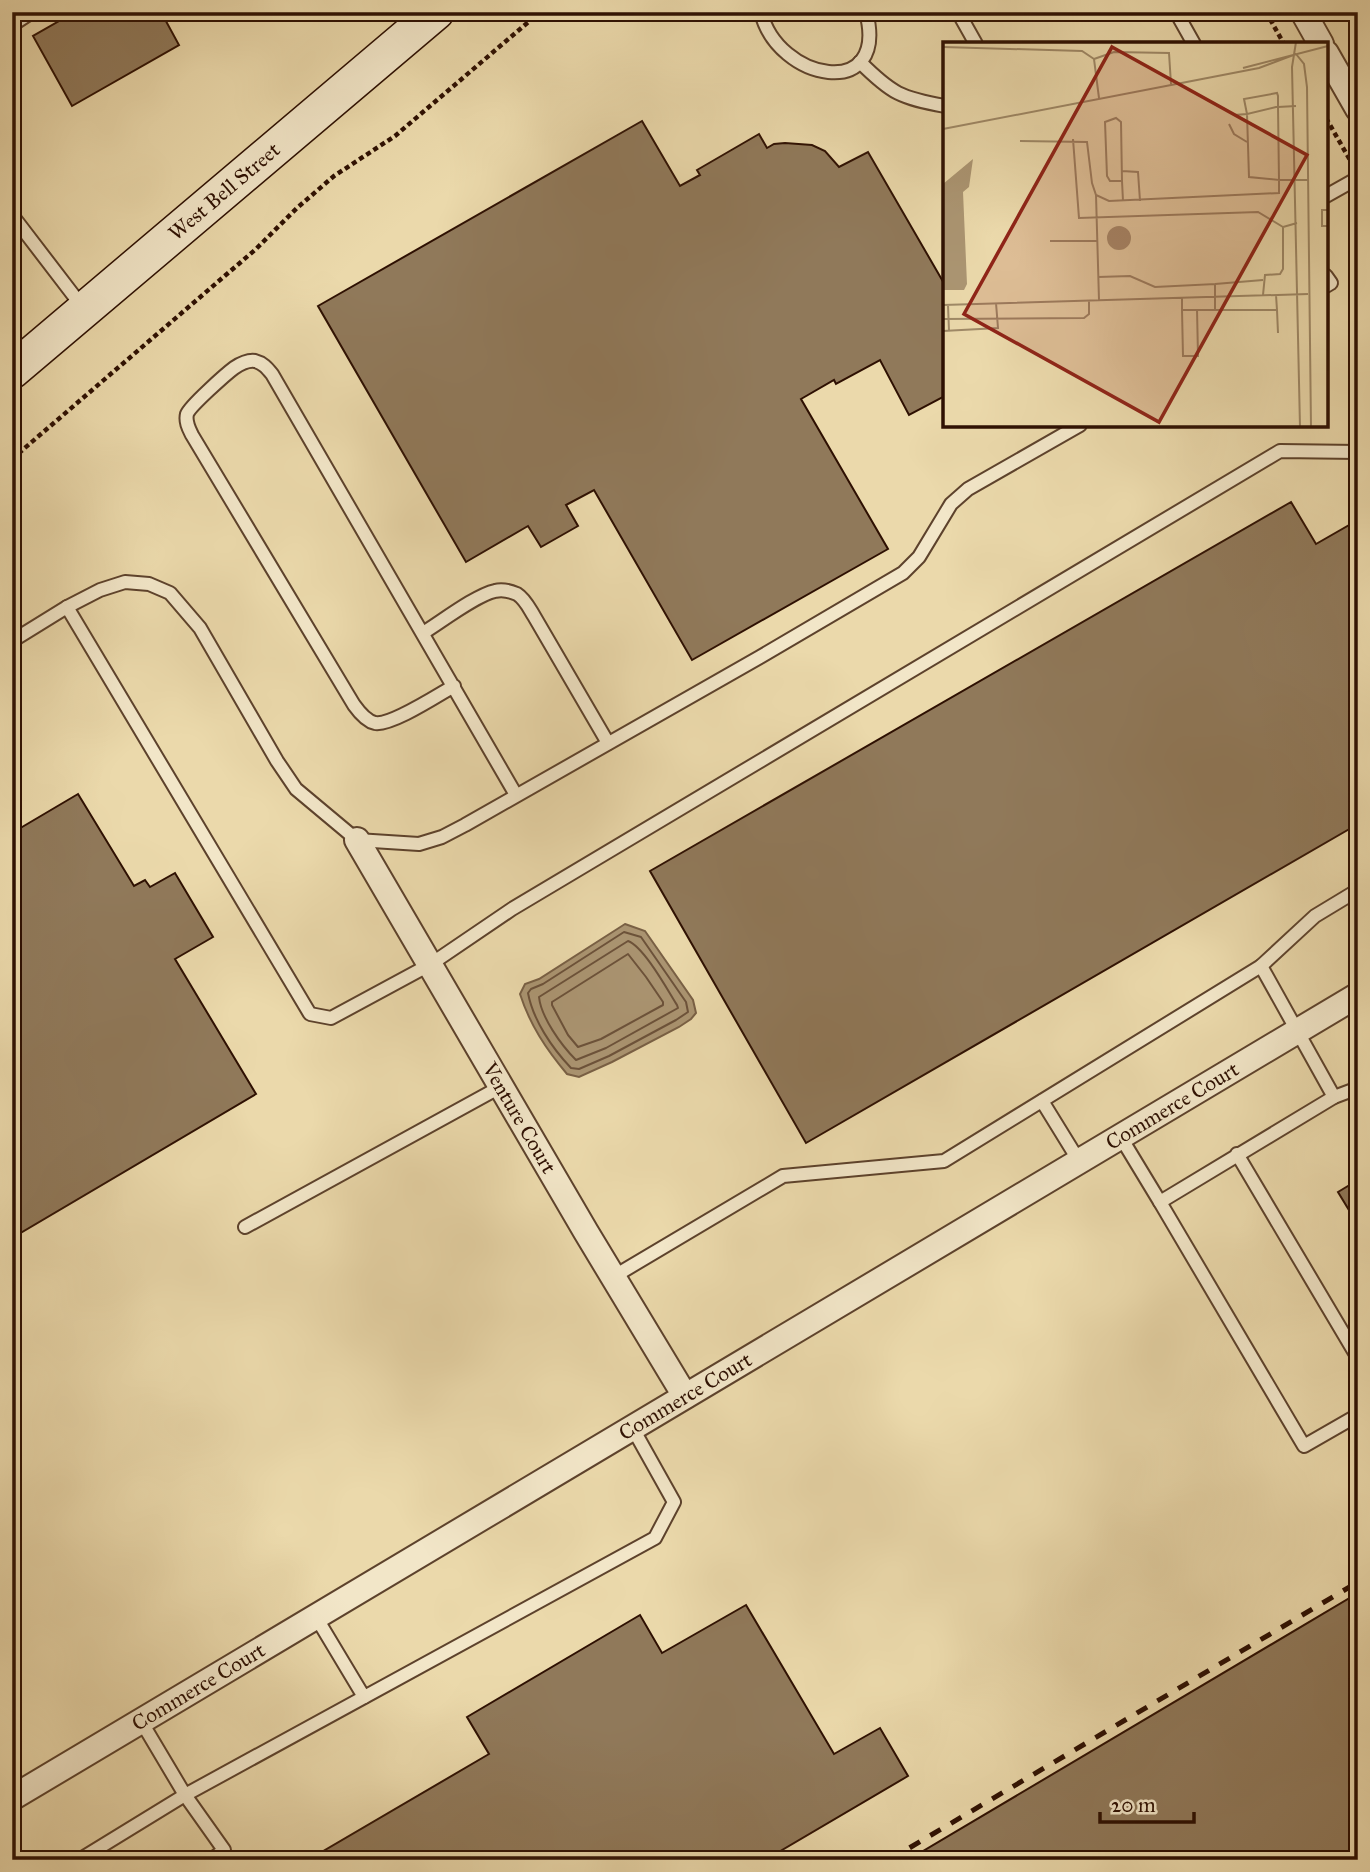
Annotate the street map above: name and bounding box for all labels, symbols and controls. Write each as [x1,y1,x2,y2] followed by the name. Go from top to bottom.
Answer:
[943,42,1328,427] inset map
[163,136,286,246] street label: West Bell Street
[1101,1056,1244,1156] street label: Commerce Court
[476,1057,562,1179] street label: Venture Court
[614,1346,757,1446] street label: Commerce Court
[127,1637,270,1737] street label: Commerce Court
[1100,1781,1195,1825] scale bar
[1111,1792,1156,1818] text: 20 m

